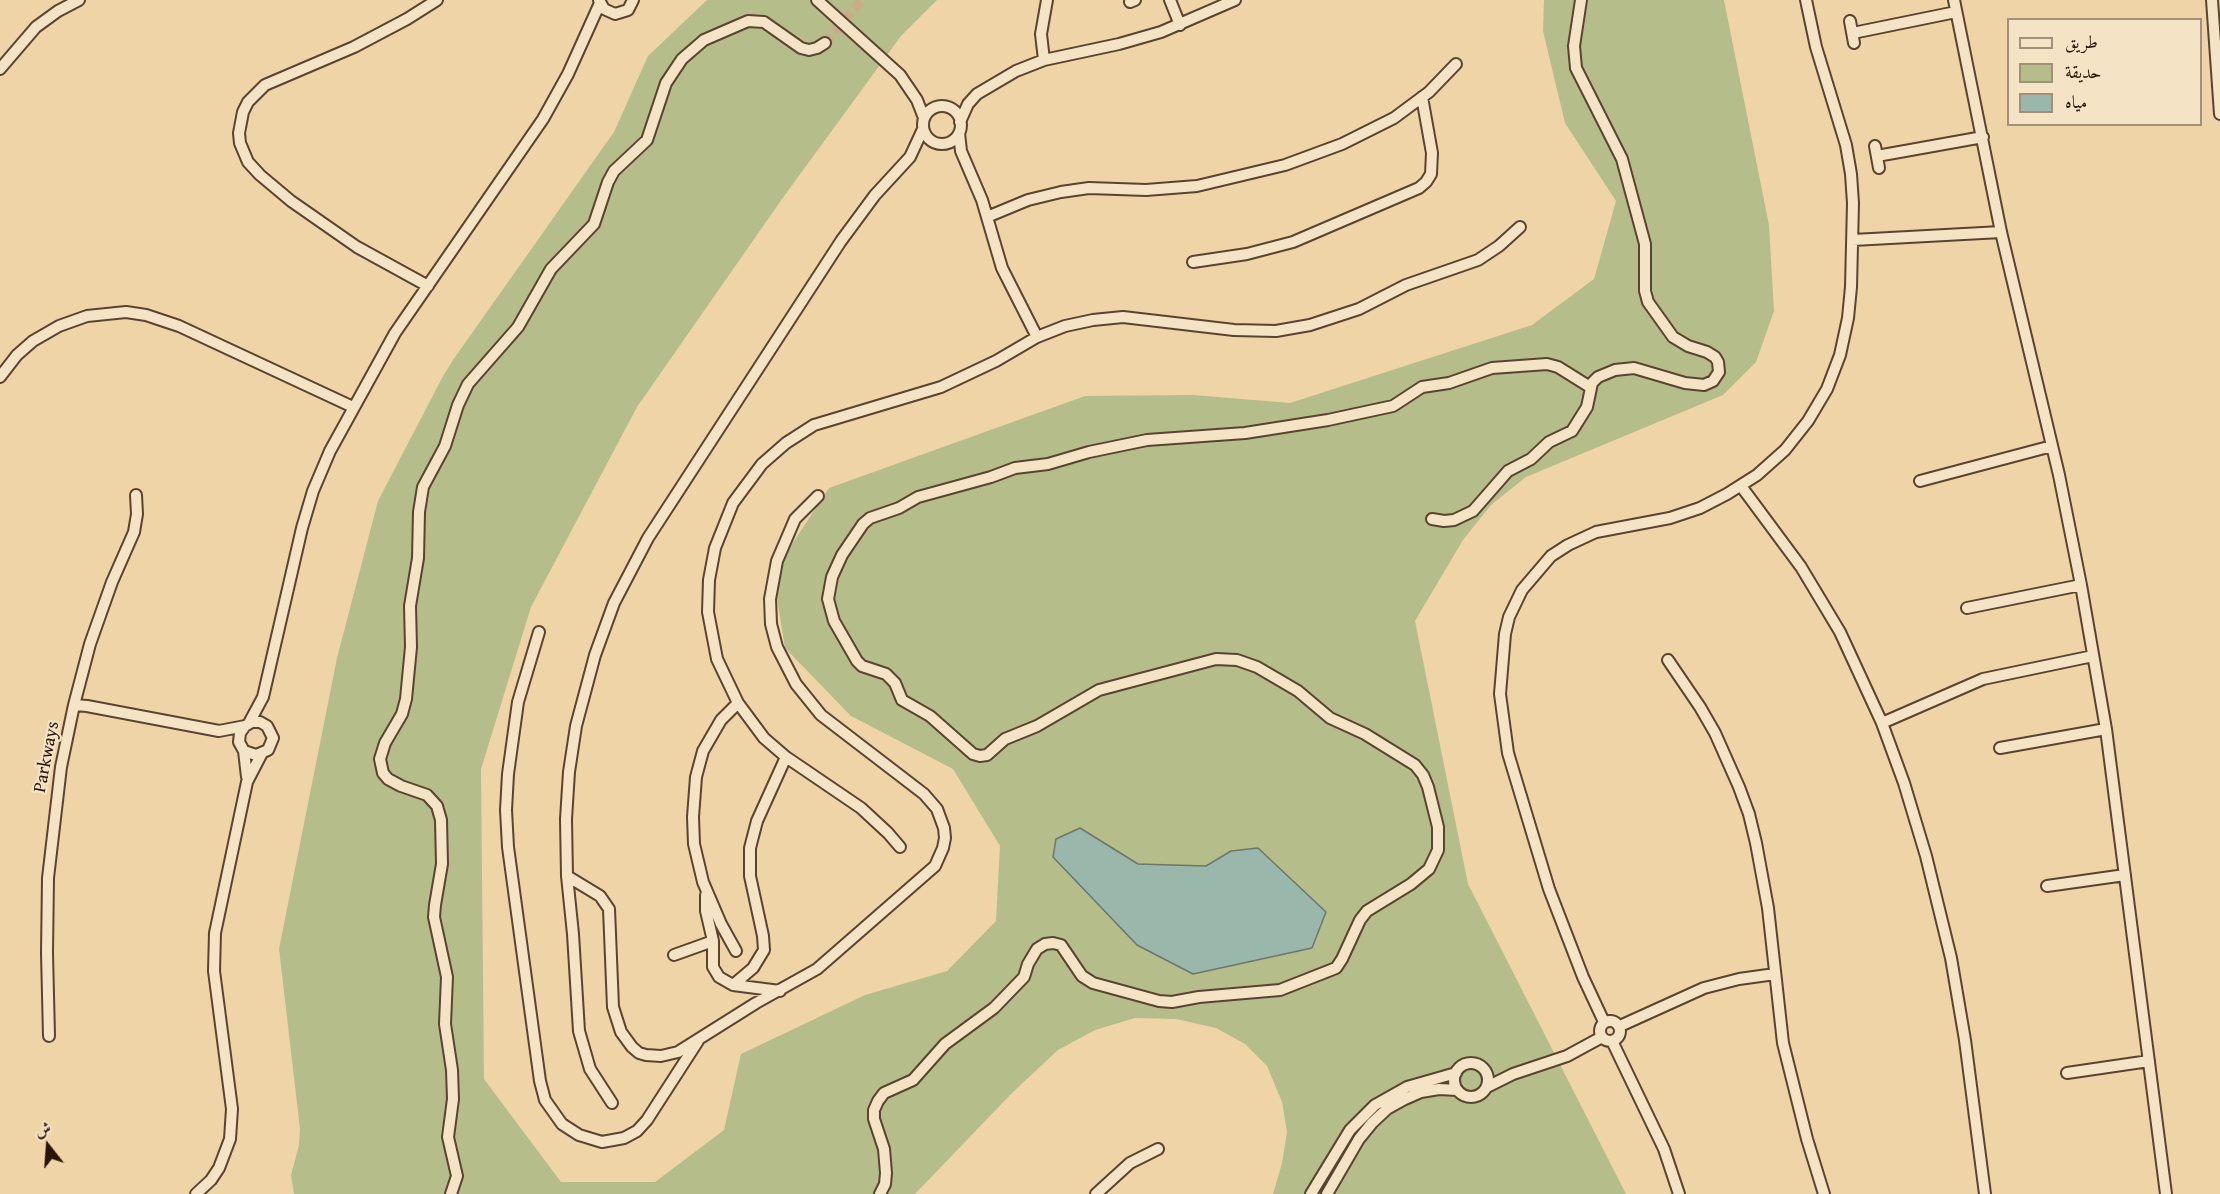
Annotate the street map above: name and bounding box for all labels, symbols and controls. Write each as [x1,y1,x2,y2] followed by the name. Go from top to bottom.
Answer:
[2007,18,2202,126] legend
[2065,28,2098,55] text: طريق
[2065,58,2101,85] text: حديقة
[2065,88,2087,115] text: مياه
[30,720,64,794] street label: Parkways
[32,1115,54,1143] text: ش
[18,1116,78,1176] north arrow

